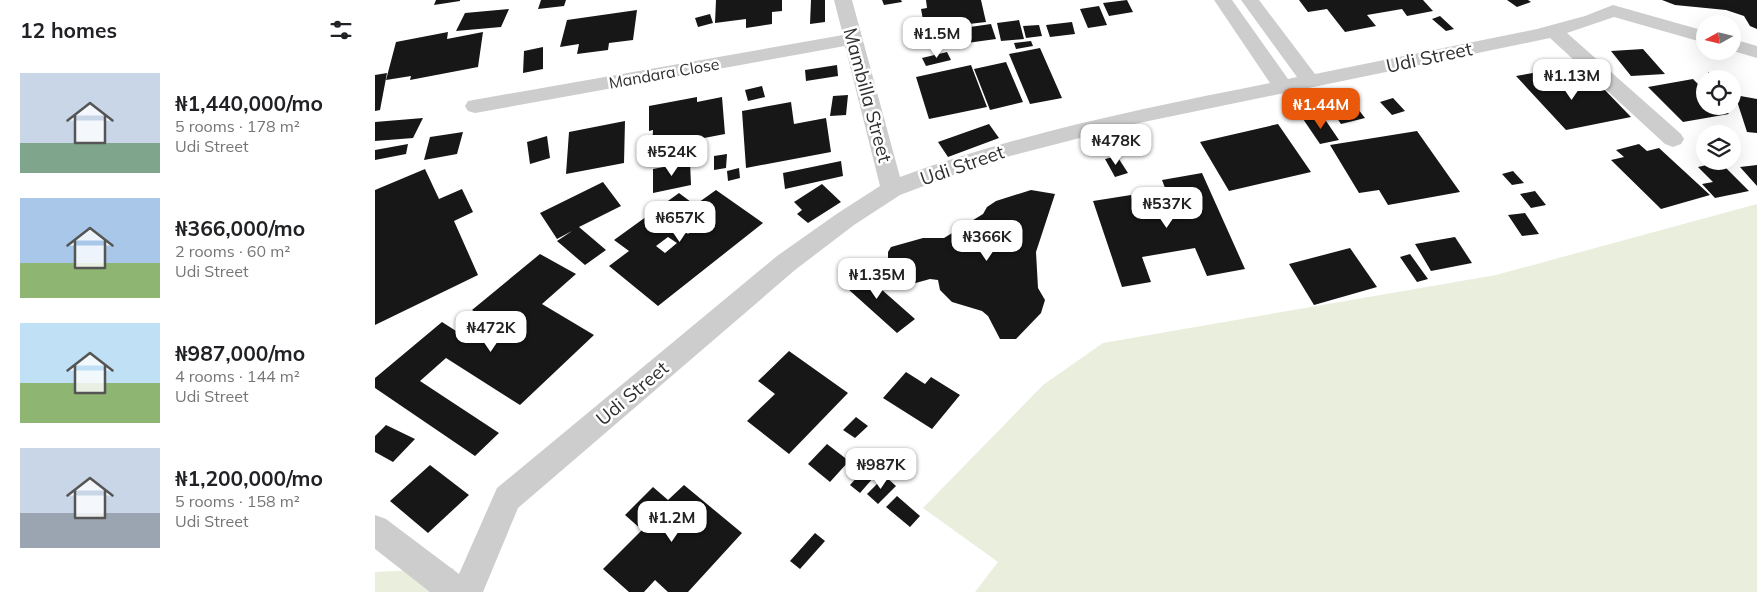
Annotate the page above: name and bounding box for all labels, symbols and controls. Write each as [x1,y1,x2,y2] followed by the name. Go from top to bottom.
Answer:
[1696,15,1741,60] north arrow
[1696,15,1741,170] map controls
[327,16,355,44] icon: filters
[20,17,117,43] text: 12 homes
[902,17,972,59] pin: ₦1.5M
[914,23,960,43] text: ₦1.5M
[839,25,898,165] street label: Mambilla Street
[1384,36,1475,78] street label: Udi Street
[607,53,721,93] street label: Mandara Close
[1531,58,1613,101] pin: ₦1.13M
[1544,65,1600,85] text: ₦1.13M
[1696,70,1741,115] button: locate
[1280,88,1362,130] pin: ₦1.44M
[175,90,323,116] text: ₦1,440,000/mo
[60,93,120,153] icon: home
[1293,94,1349,114] text: ₦1.44M
[175,116,300,136] text: 5 rooms · 178 m²
[1081,124,1151,166] pin: ₦478K
[1696,125,1741,170] button: layers
[1091,130,1141,150] text: ₦478K
[637,134,707,177] pin: ₦524K
[175,136,249,156] text: Udi Street
[917,139,1008,191] street label: Udi Street
[647,141,697,161] text: ₦524K
[1132,186,1202,229] pin: ₦537K
[1142,193,1192,213] text: ₦537K
[645,200,715,243] pin: ₦657K
[655,207,705,227] text: ₦657K
[175,215,305,241] text: ₦366,000/mo
[60,218,120,278] icon: home
[952,220,1022,262] pin: ₦366K
[962,226,1012,246] text: ₦366K
[175,241,290,261] text: 2 rooms · 60 m²
[836,258,918,300] pin: ₦1.35M
[175,261,249,281] text: Udi Street
[849,264,905,284] text: ₦1.35M
[456,310,526,353] pin: ₦472K
[466,317,516,337] text: ₦472K
[175,340,305,366] text: ₦987,000/mo
[60,343,120,403] icon: home
[591,356,673,430] street label: Udi Street
[175,366,300,386] text: 4 rooms · 144 m²
[175,386,249,406] text: Udi Street
[846,448,916,490] pin: ₦987K
[856,454,906,474] text: ₦987K
[175,465,323,491] text: ₦1,200,000/mo
[60,468,120,528] icon: home
[175,491,300,511] text: 5 rooms · 158 m²
[637,500,707,543] pin: ₦1.2M
[649,507,695,527] text: ₦1.2M
[175,511,249,531] text: Udi Street

